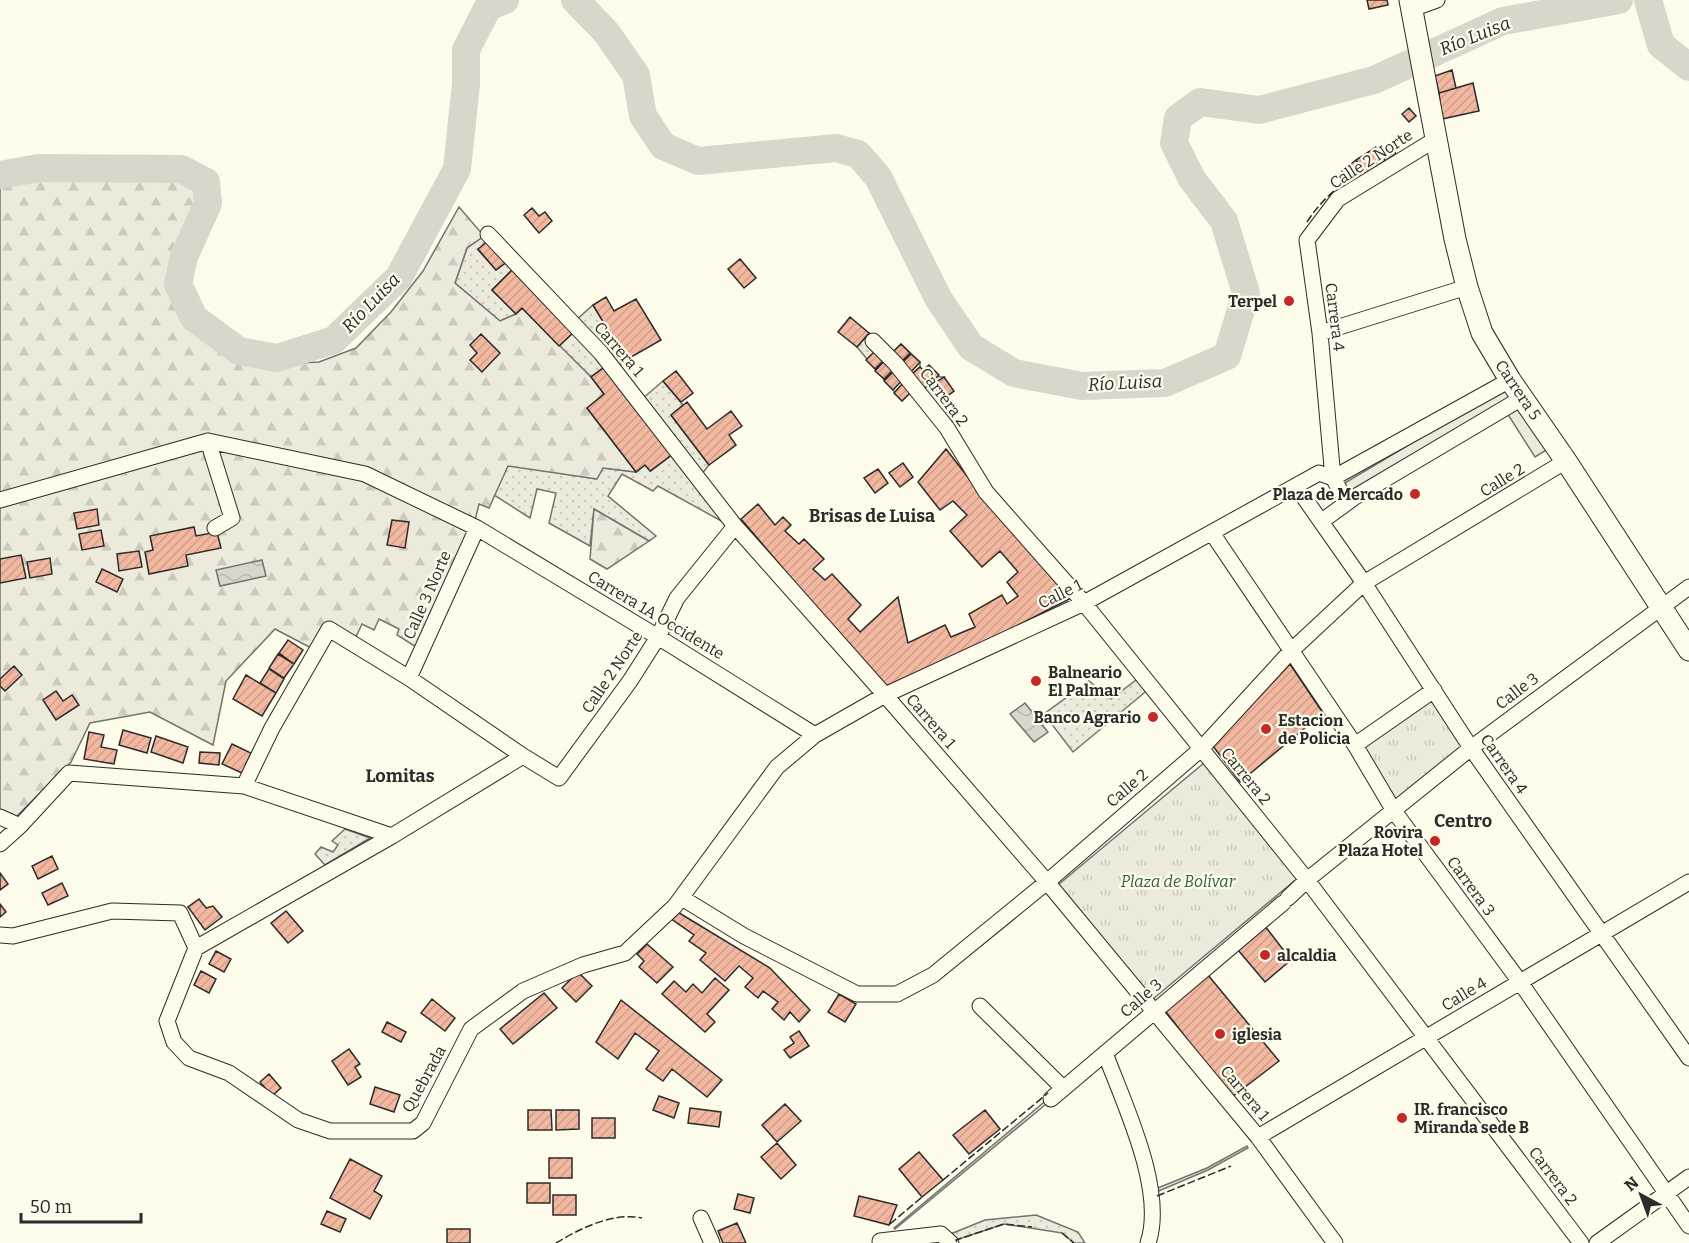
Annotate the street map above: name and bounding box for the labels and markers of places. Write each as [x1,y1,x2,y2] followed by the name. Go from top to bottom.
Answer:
[1228,292,1277,311] place label: Terpel
[1282,294,1296,308] marker: Terpel
[1273,485,1403,504] place label: Plaza de Mercado
[1408,487,1422,501] marker: Plaza de Mercado
[1048,663,1122,700] place label: Balneario El Palmar
[1029,674,1043,688] marker: Balneario El Palmar
[1033,708,1141,727] place label: Banco Agrario
[1146,710,1160,724] marker: Banco Agrario
[1278,711,1350,748] place label: Estacion de Policia
[1259,722,1273,736] marker: Estacion de Policia
[1338,823,1423,860] place label: Rovira Plaza Hotel
[1428,834,1442,848] marker: Rovira Plaza Hotel
[1277,946,1337,965] place label: alcaldia
[1258,948,1272,962] marker: alcaldia
[1232,1025,1282,1044] place label: iglesia
[1213,1027,1227,1041] marker: iglesia
[1414,1100,1529,1137] place label: IR. francisco Miranda sede B
[1395,1111,1409,1125] marker: IR. francisco Miranda sede B

